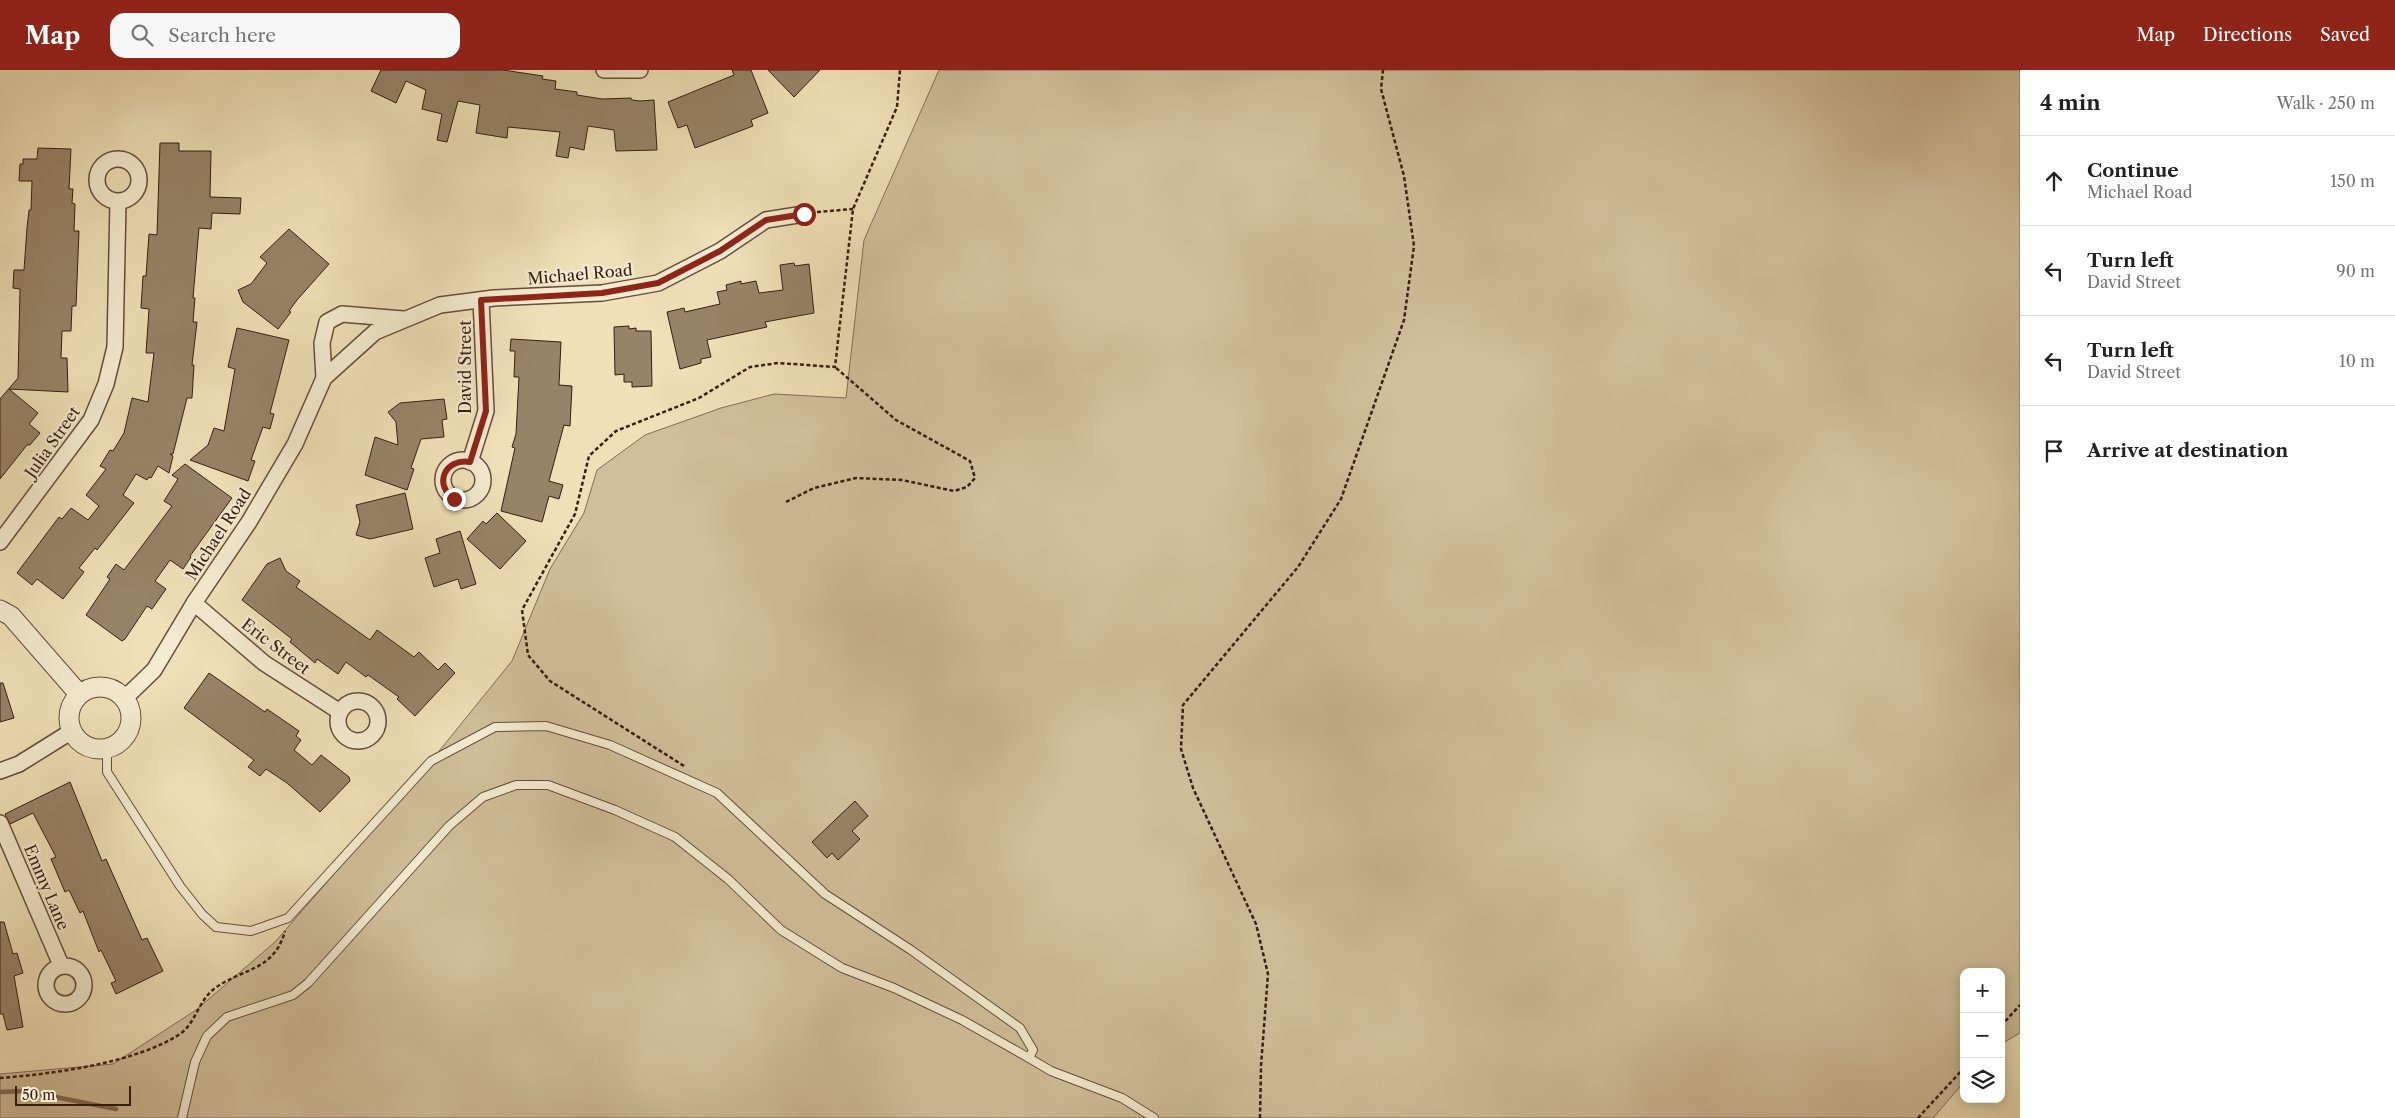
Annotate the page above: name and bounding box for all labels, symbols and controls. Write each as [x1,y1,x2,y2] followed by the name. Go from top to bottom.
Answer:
[110,13,460,58] search box
[25,21,80,50] text: Map
[128,21,156,49] icon: search
[168,24,276,47] text: Search here
[2136,24,2175,46] text: Map
[2203,24,2292,46] text: Directions
[2320,24,2370,46] text: Saved
[2040,90,2101,115] text: 4 min
[2277,93,2375,113] text: Walk · 250 m
[2087,159,2179,182] text: Continue
[2040,167,2068,195] icon: ahead
[2330,171,2375,191] text: 150 m
[2087,182,2192,202] text: Michael Road
[793,203,816,226] route start
[2087,249,2174,272] text: Turn left
[2040,257,2068,285] icon: left
[527,259,634,289] street label: Michael Road
[2336,261,2375,281] text: 90 m
[2087,272,2181,292] text: David Street
[455,320,475,414] street label: David Street
[2087,339,2174,362] text: Turn left
[2040,347,2068,375] icon: left
[2339,351,2375,371] text: 10 m
[2087,362,2181,382] text: David Street
[18,402,84,484] street label: Julia Street
[2040,437,2068,465] icon: arrive
[2087,439,2288,462] text: Arrive at destination
[181,484,255,584] street label: Michael Road
[443,488,466,511] route end
[238,614,314,678] street label: Eric Street
[20,841,74,933] street label: Emmy Lane
[1960,968,2005,1103] map controls
[1960,968,2005,1013] button: +
[1960,1013,2005,1058] button: −
[1960,1058,2005,1103] button: layers
[15,1083,131,1106] scale bar
[22,1086,55,1104] text: 50 m

